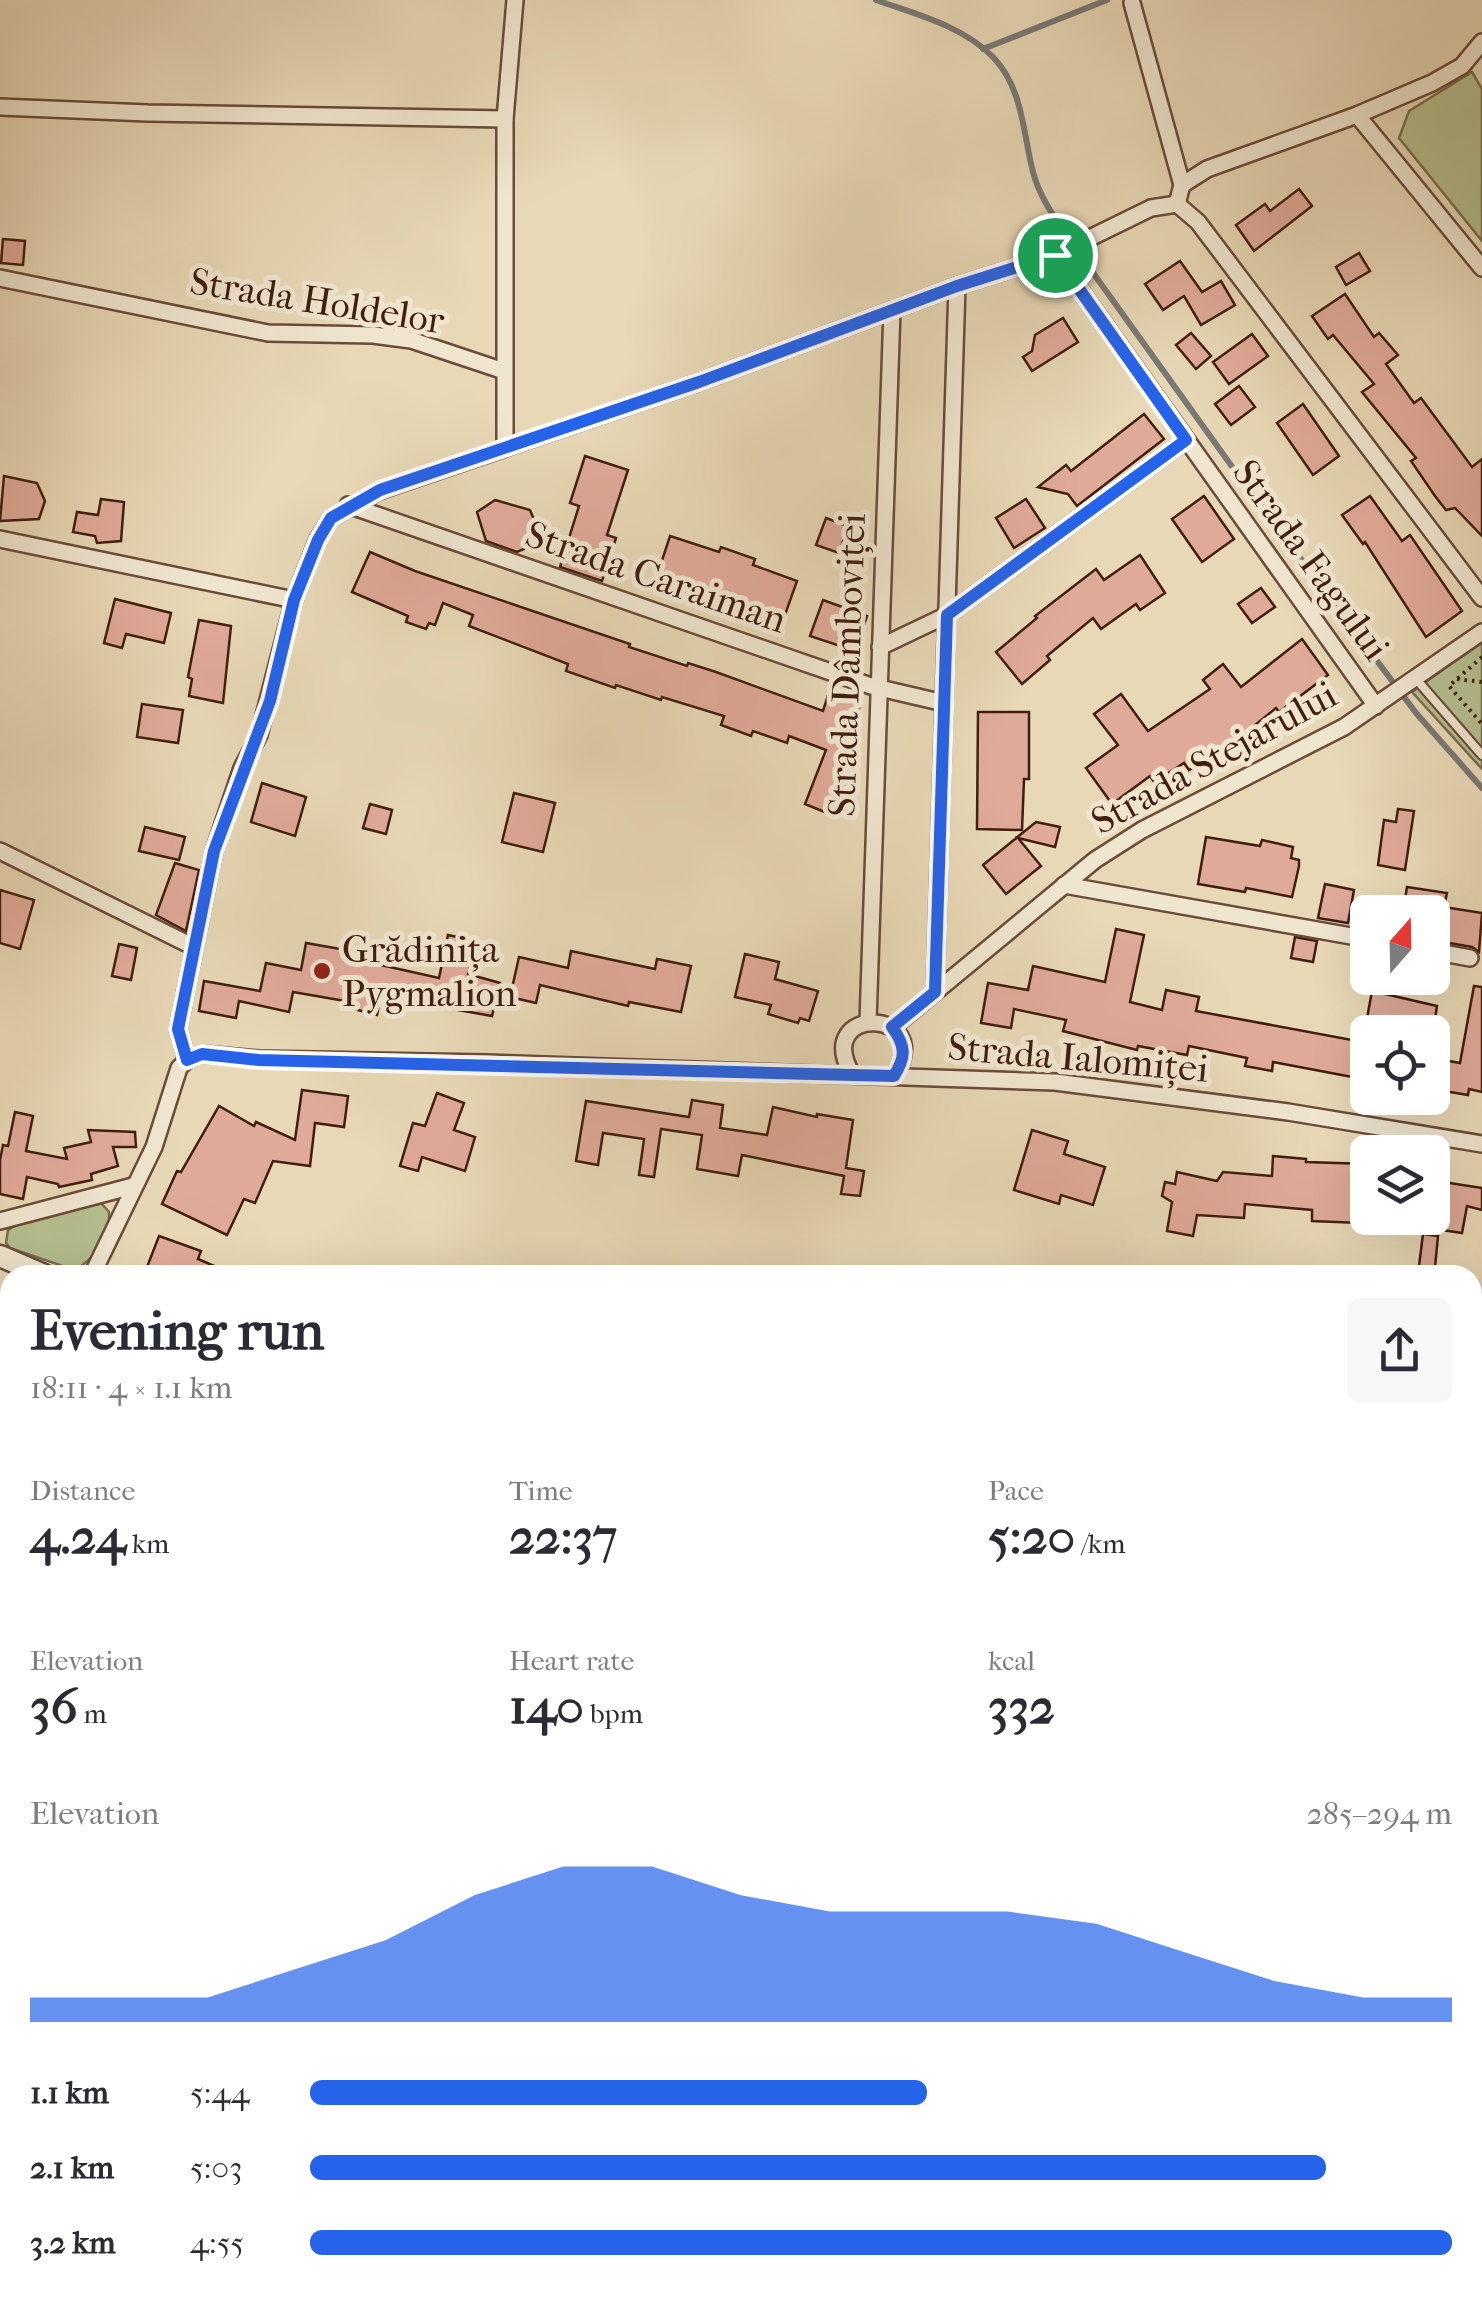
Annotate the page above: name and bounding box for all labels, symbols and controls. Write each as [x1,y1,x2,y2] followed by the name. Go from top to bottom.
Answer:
[1013,213,1098,298] pin
[1028,228,1083,283] icon: arrive
[187,259,448,343] street label: Strada Holdelor
[1223,451,1399,669] street label: Strada Fagului
[520,511,792,643] street label: Strada Caraiman
[819,512,875,818] street label: Strada Dâmboviței
[1084,672,1344,844] street label: Strada Stejarului
[1350,895,1450,995] north arrow
[1350,895,1450,1235] map controls
[342,927,517,1016] place label: Grădinița Pygmalion
[311,960,333,982] marker: Grădinița Pygmalion
[1350,1015,1450,1115] button: locate
[946,1024,1210,1092] street label: Strada Ialomiței
[1350,1135,1450,1235] button: layers
[1347,1298,1452,1403] button: share
[30,1299,324,1363] text: Evening run
[30,1369,232,1406] text: 18:11 · 4 × 1.1 km
[30,1474,135,1507] text: Distance
[509,1474,573,1507] text: Time
[988,1474,1044,1507] text: Pace
[30,1507,126,1566] text: 4.24
[509,1507,617,1566] text: 22:37
[988,1507,1075,1566] text: 5:20
[126,1527,169,1560] text: km
[1075,1527,1126,1560] text: /km
[30,1644,143,1677] text: Elevation
[509,1644,634,1677] text: Heart rate
[988,1644,1035,1677] text: kcal
[30,1677,78,1736] text: 36
[509,1677,584,1736] text: 140
[988,1677,1055,1736] text: 332
[78,1697,107,1730] text: m
[584,1697,643,1730] text: bpm
[30,1795,159,1832] text: Elevation
[1306,1795,1452,1832] text: 285–294 m
[30,2074,109,2111] text: 1.1 km
[190,2074,250,2111] text: 5:44
[30,2149,114,2186] text: 2.1 km
[190,2149,242,2186] text: 5:03
[30,2224,116,2261] text: 3.2 km
[190,2224,244,2261] text: 4:55

